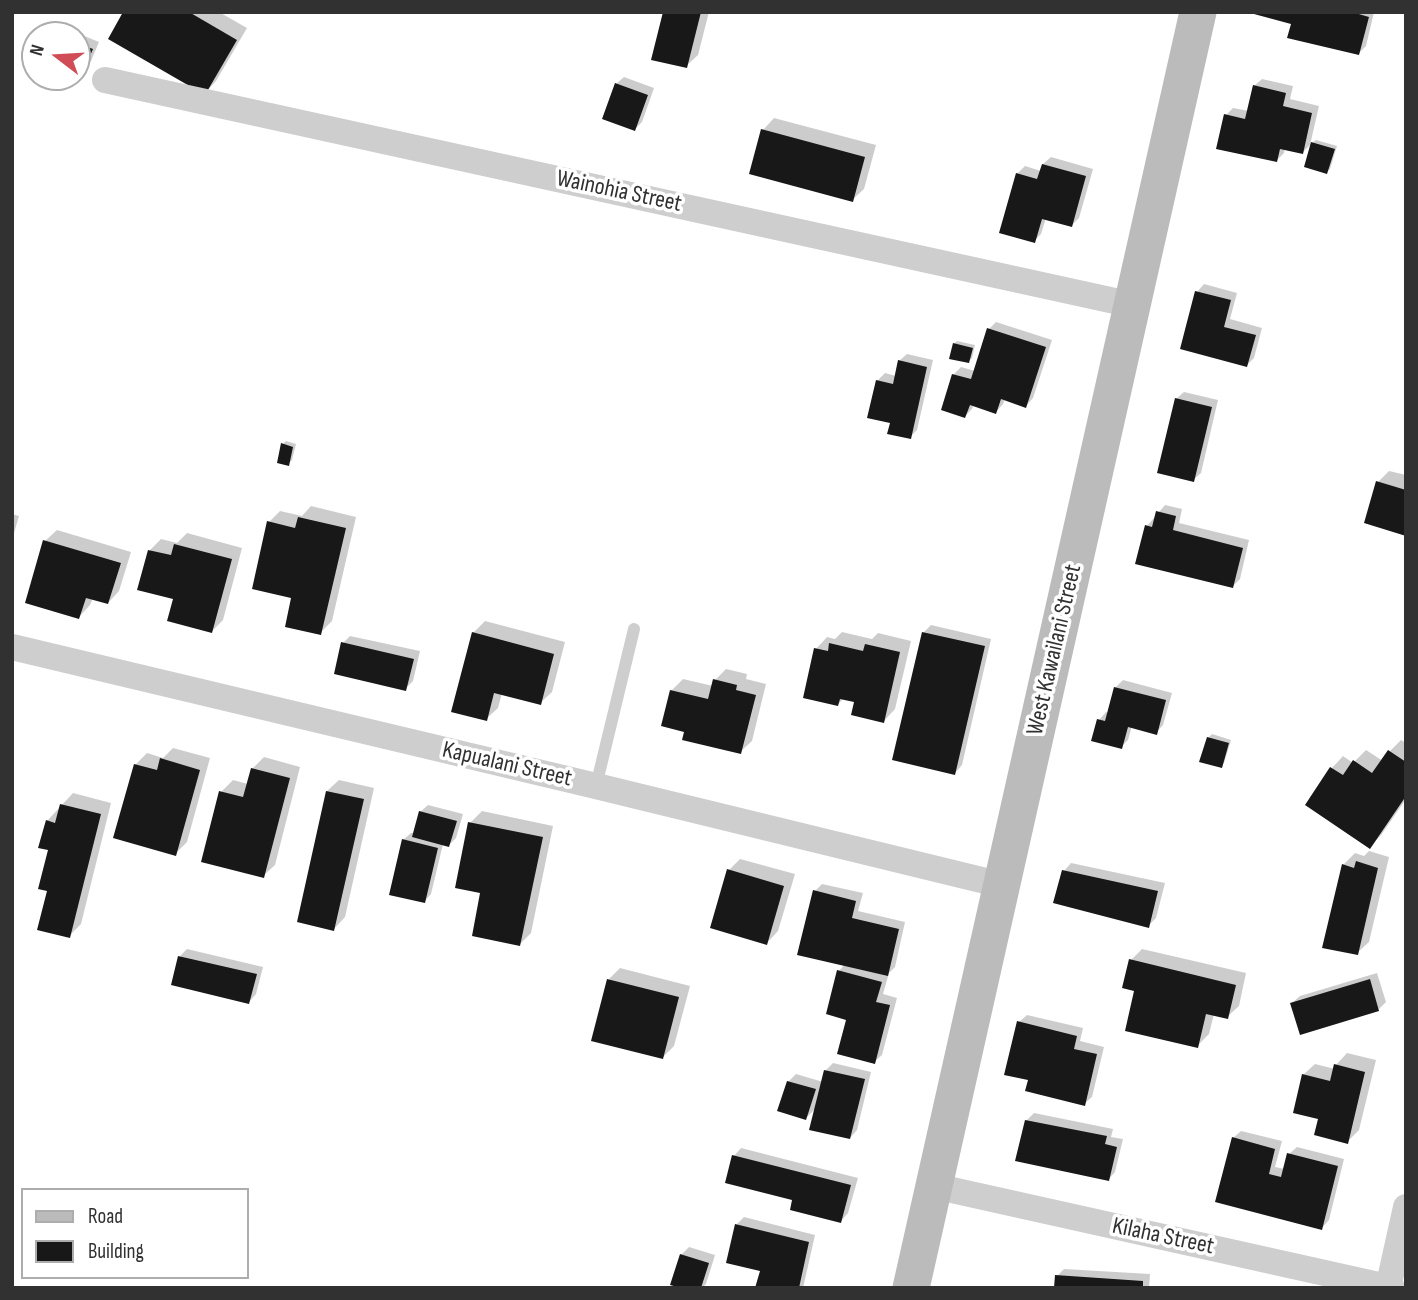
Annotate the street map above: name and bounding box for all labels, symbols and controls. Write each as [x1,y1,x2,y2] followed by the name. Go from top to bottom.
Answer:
[21,21,91,91] north arrow
[25,42,50,59] text: N
[554,165,684,219] street label: Wainohia Street
[1021,562,1089,738] street label: West Kawailani Street
[439,736,575,794] street label: Kapualani Street
[21,1188,248,1279] legend
[88,1204,123,1229] text: Road
[1110,1212,1216,1262] street label: Kilaha Street
[88,1239,144,1264] text: Building

